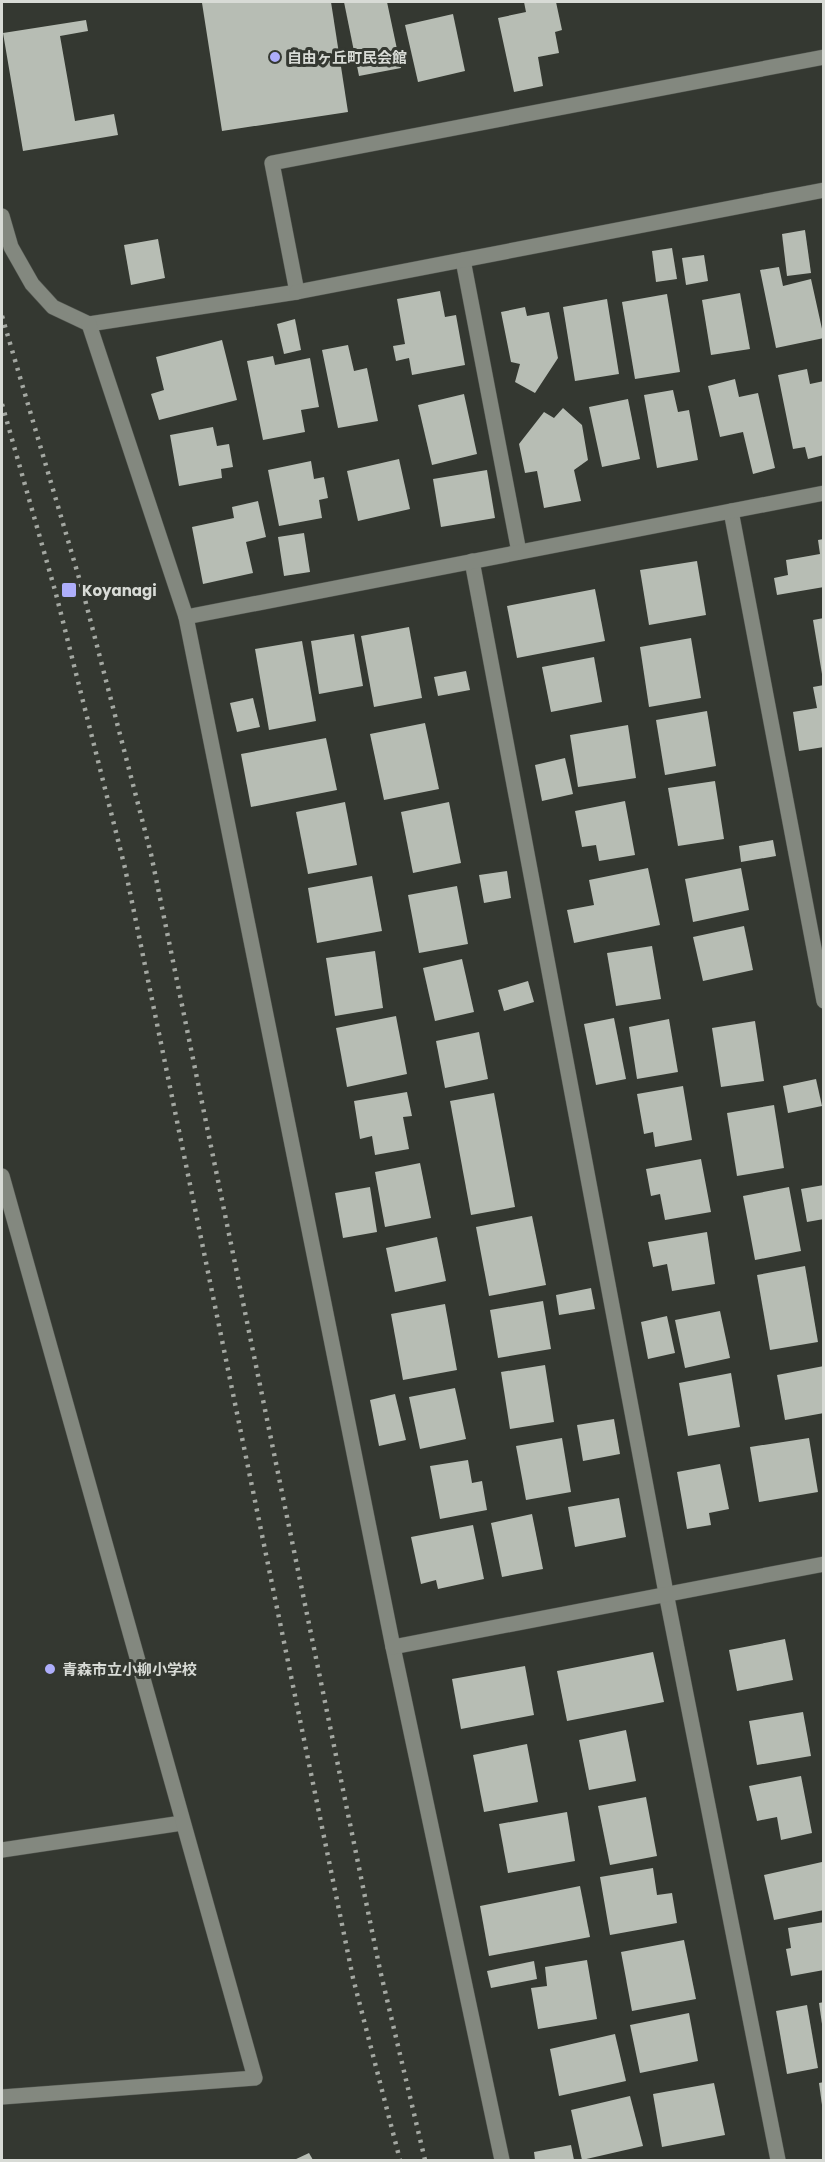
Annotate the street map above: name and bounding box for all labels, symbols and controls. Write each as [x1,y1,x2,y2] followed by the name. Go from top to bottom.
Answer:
[287,47,407,68] place label: 自由ヶ丘町民会館
[268,50,282,64] marker: 自由ヶ丘町民会館
[82,580,157,601] place label: Koyanagi
[60,581,78,599] marker: Koyanagi
[62,1659,197,1680] place label: 青森市立小柳小学校
[43,1662,57,1676] marker: 青森市立小柳小学校

